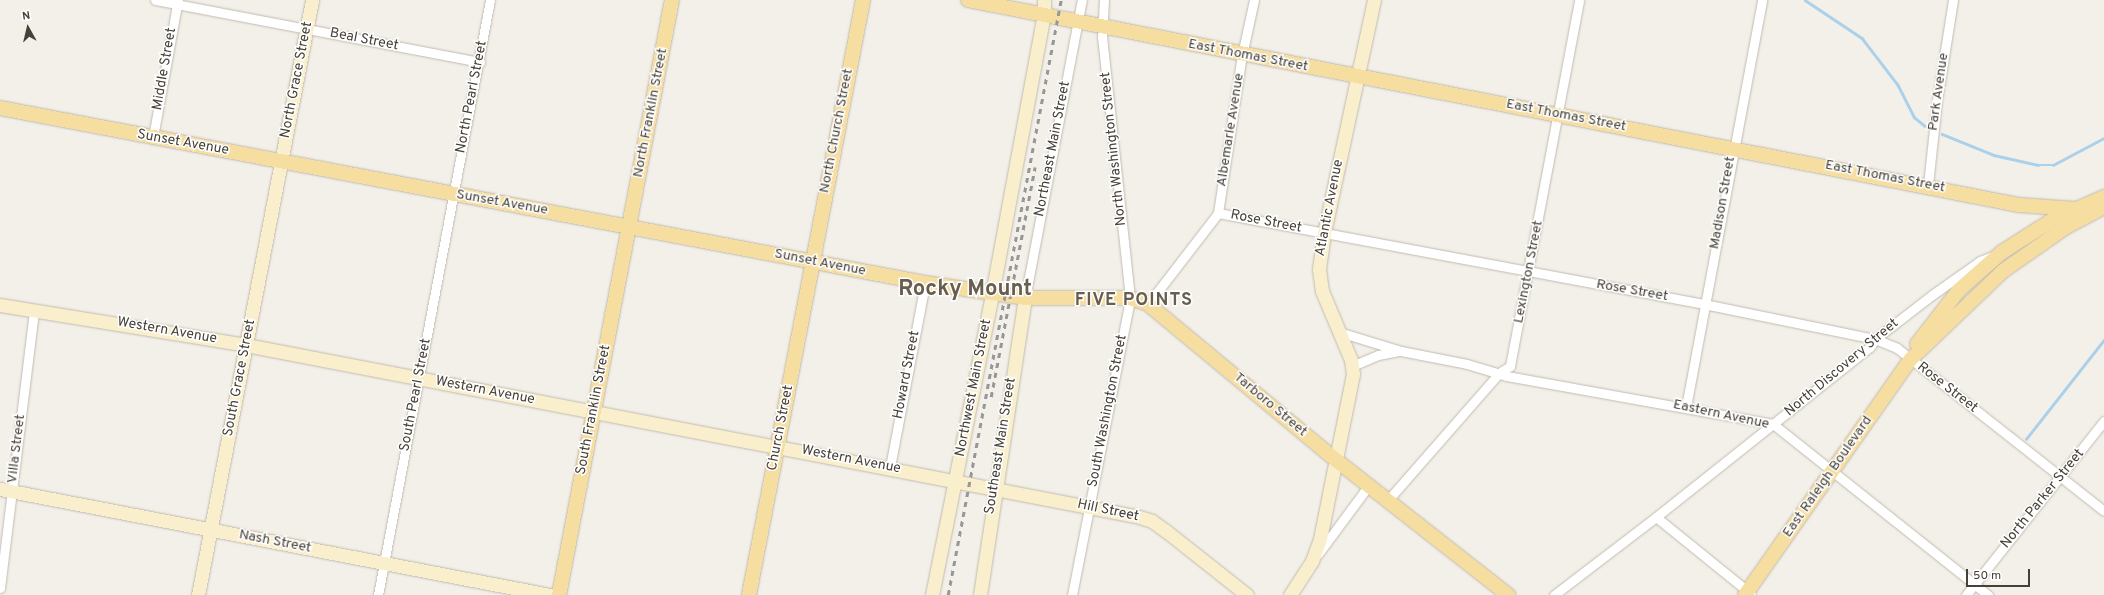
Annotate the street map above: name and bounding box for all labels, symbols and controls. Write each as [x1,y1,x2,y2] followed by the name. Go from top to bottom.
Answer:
[8,8,48,48] north arrow
[21,9,31,24] text: N
[277,20,317,140] street label: North Grace Street
[328,25,400,55] street label: Beal Street
[149,26,181,112] street label: Middle Street
[1186,36,1310,76] street label: East Thomas Street
[453,39,491,155] street label: North Pearl Street
[630,47,672,179] street label: North Franklin Street
[1925,52,1953,132] street label: Park Avenue
[817,67,857,195] street label: North Church Street
[1098,71,1130,227] street label: North Washington Street
[1214,72,1248,188] street label: Albemarle Avenue
[1032,80,1074,218] street label: Northeast Main Street
[1504,96,1628,136] street label: East Thomas Street
[136,127,230,159] street label: Sunset Avenue
[1707,155,1739,251] street label: Madison Street
[1823,157,1947,197] street label: East Thomas Street
[1312,158,1348,258] street label: Atlantic Avenue
[455,187,549,219] street label: Sunset Avenue
[1229,207,1303,237] street label: Rose Street
[1511,219,1547,325] street label: Lexington Street
[773,246,867,280] street label: Sunset Avenue
[1595,276,1669,306] street label: Rose Street
[898,277,1032,303] district label: Rocky Mount
[1075,290,1193,312] district label: FIVE POINTS
[116,314,218,348] street label: Western Avenue
[1782,315,1902,421] street label: North Discovery Street
[220,318,260,438] street label: South Grace Street
[952,318,996,458] street label: Northwest Main Street
[890,329,924,421] street label: Howard Street
[1085,333,1131,489] street label: South Washington Street
[397,337,435,453] street label: South Pearl Street
[573,344,615,476] street label: South Franklin Street
[1913,359,1981,417] street label: Rose Street
[1230,369,1310,441] street label: Tarboro Street
[434,373,536,409] street label: Western Avenue
[982,376,1020,516] street label: Southeast Main Street
[764,384,798,472] street label: Church Street
[1671,397,1771,433] street label: Eastern Avenue
[1780,413,1876,541] street label: East Raleigh Boulevard
[4,414,30,484] street label: Villa Street
[800,442,902,478] street label: Western Avenue
[1998,446,2088,552] street label: North Parker Street
[1076,496,1140,526] street label: Hill Street
[238,527,312,557] street label: Nash Street
[1968,561,2032,587] scale bar
[1973,568,2001,584] text: 50 m

